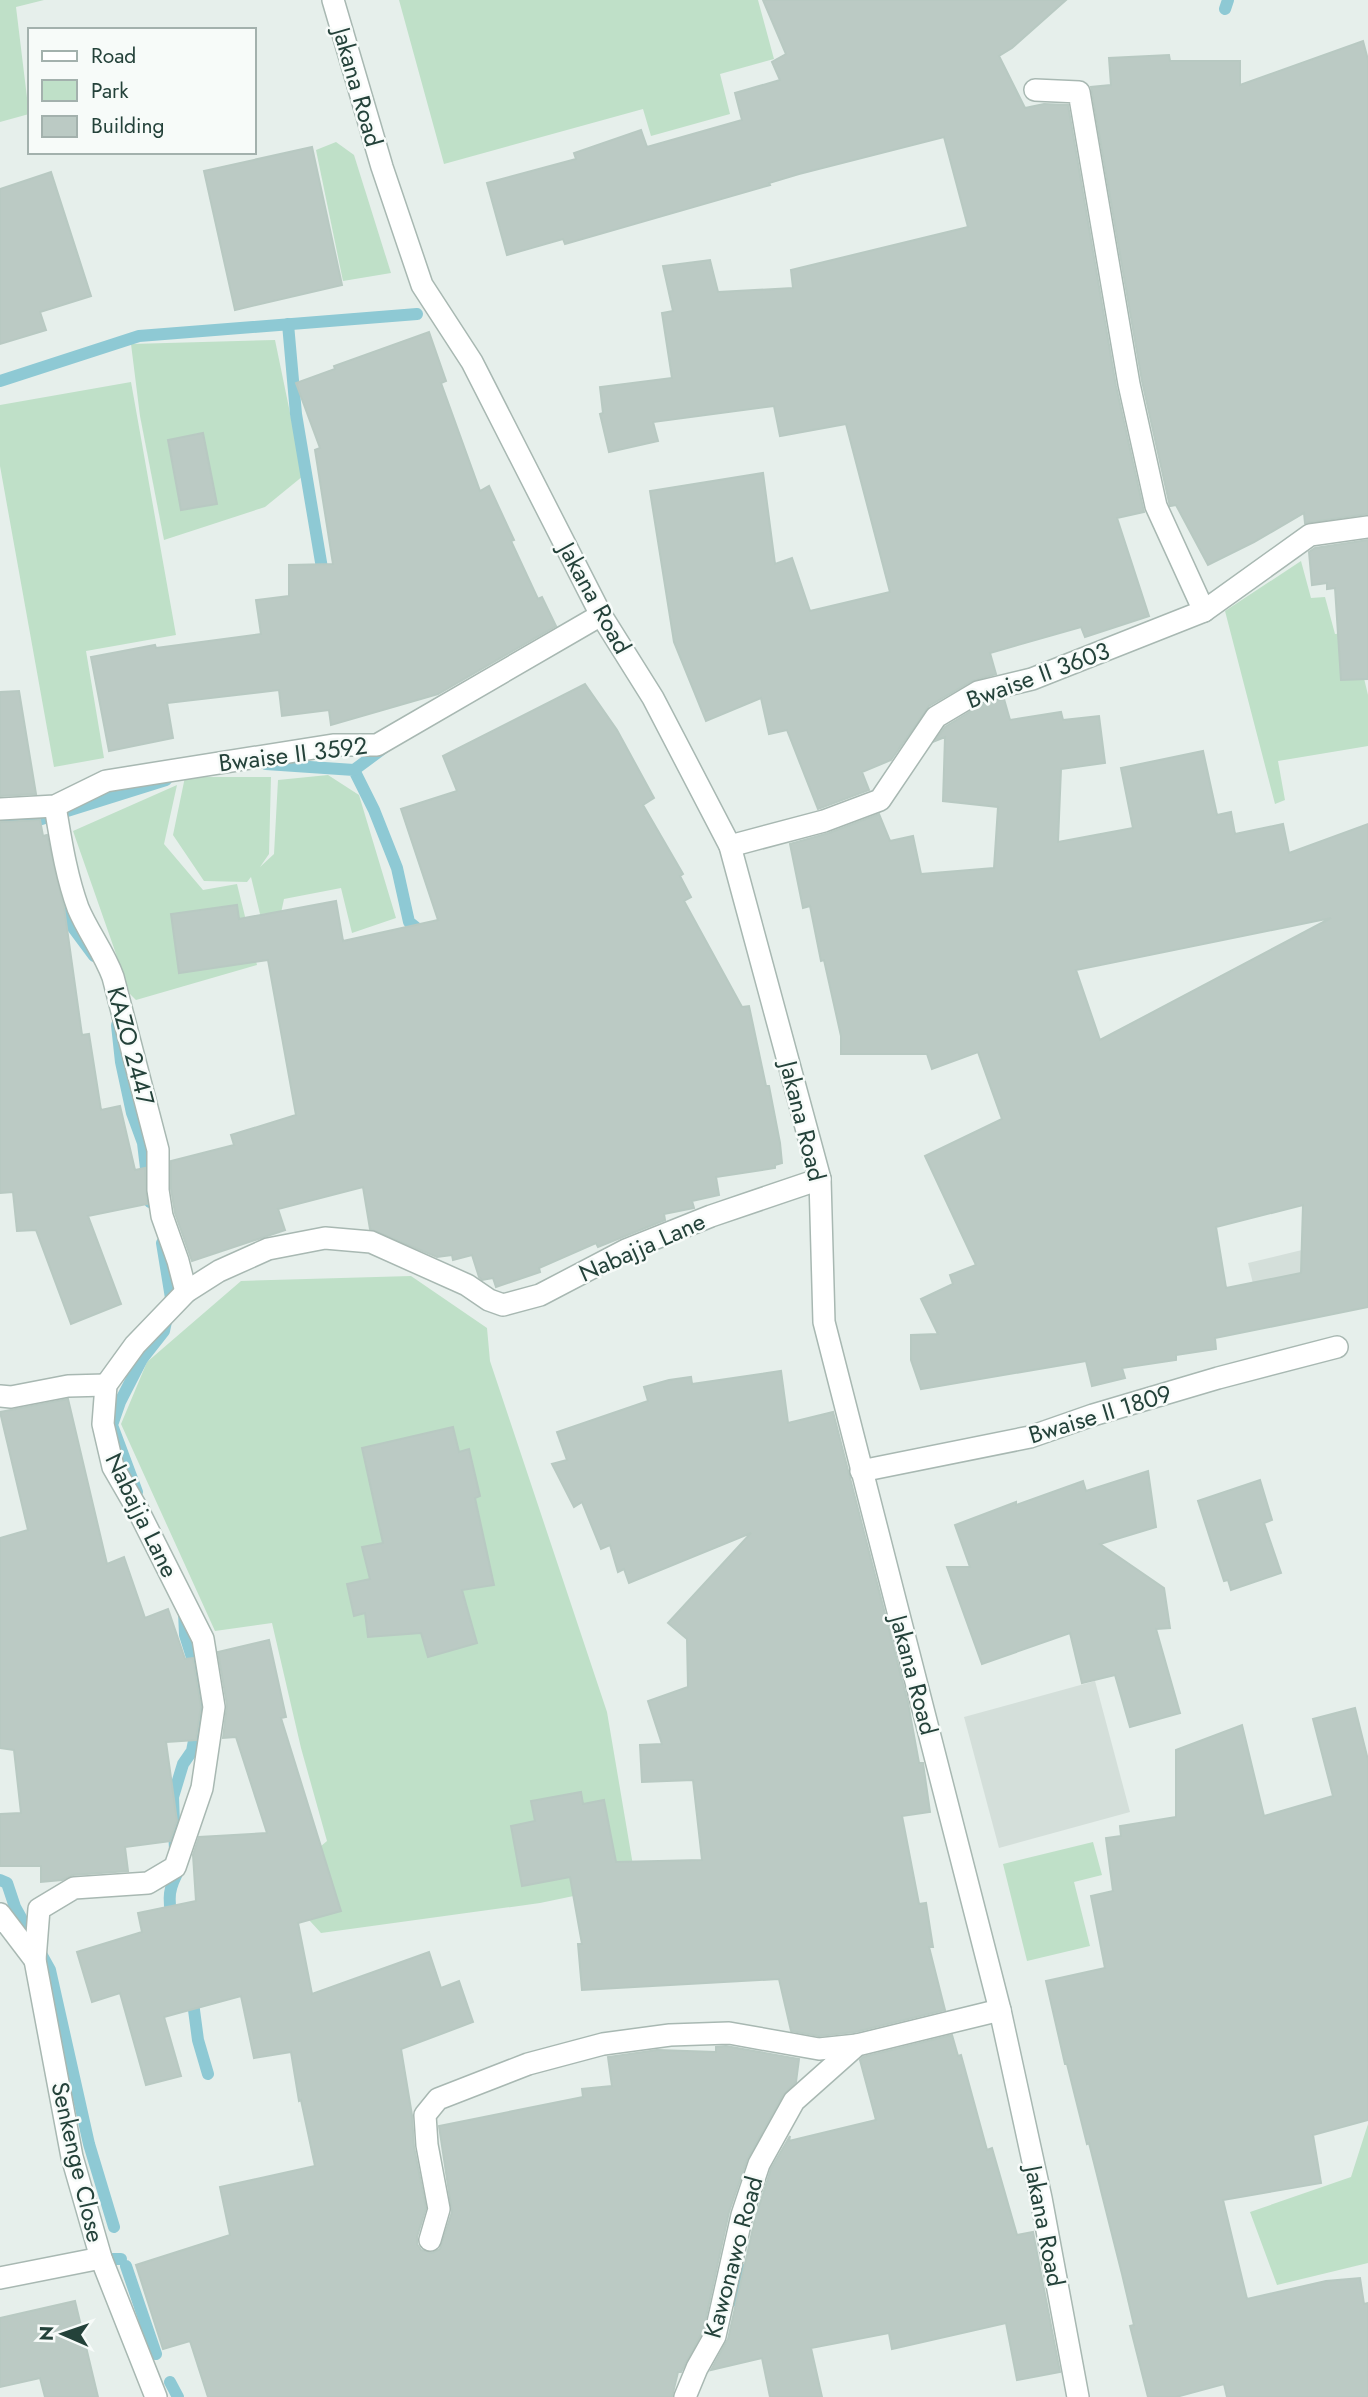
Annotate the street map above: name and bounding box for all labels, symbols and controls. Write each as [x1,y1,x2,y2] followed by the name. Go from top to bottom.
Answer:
[323,20,392,151] street label: Jakana Road
[28,28,256,154] legend
[91,41,136,71] text: Road
[91,76,129,106] text: Park
[91,111,164,141] text: Building
[549,533,640,660] street label: Jakana Road
[961,633,1115,717] street label: Bwaise II 3603
[217,728,369,780] street label: Bwaise II 3592
[98,983,164,1110] street label: KAZO 2447
[770,1054,835,1185] street label: Jakana Road
[573,1204,711,1290] street label: Nabajja Lane
[1024,1376,1176,1452] street label: Bwaise II 1809
[97,1447,187,1583] street label: Nabajja Lane
[880,1608,947,1739] street label: Jakana Road
[43,2078,113,2246] street label: Senkenge Close
[1016,2160,1074,2289] street label: Jakana Road
[695,2172,771,2342] street label: Kawonawo Road
[28,2299,98,2369] north arrow
[33,2325,60,2341] text: N

